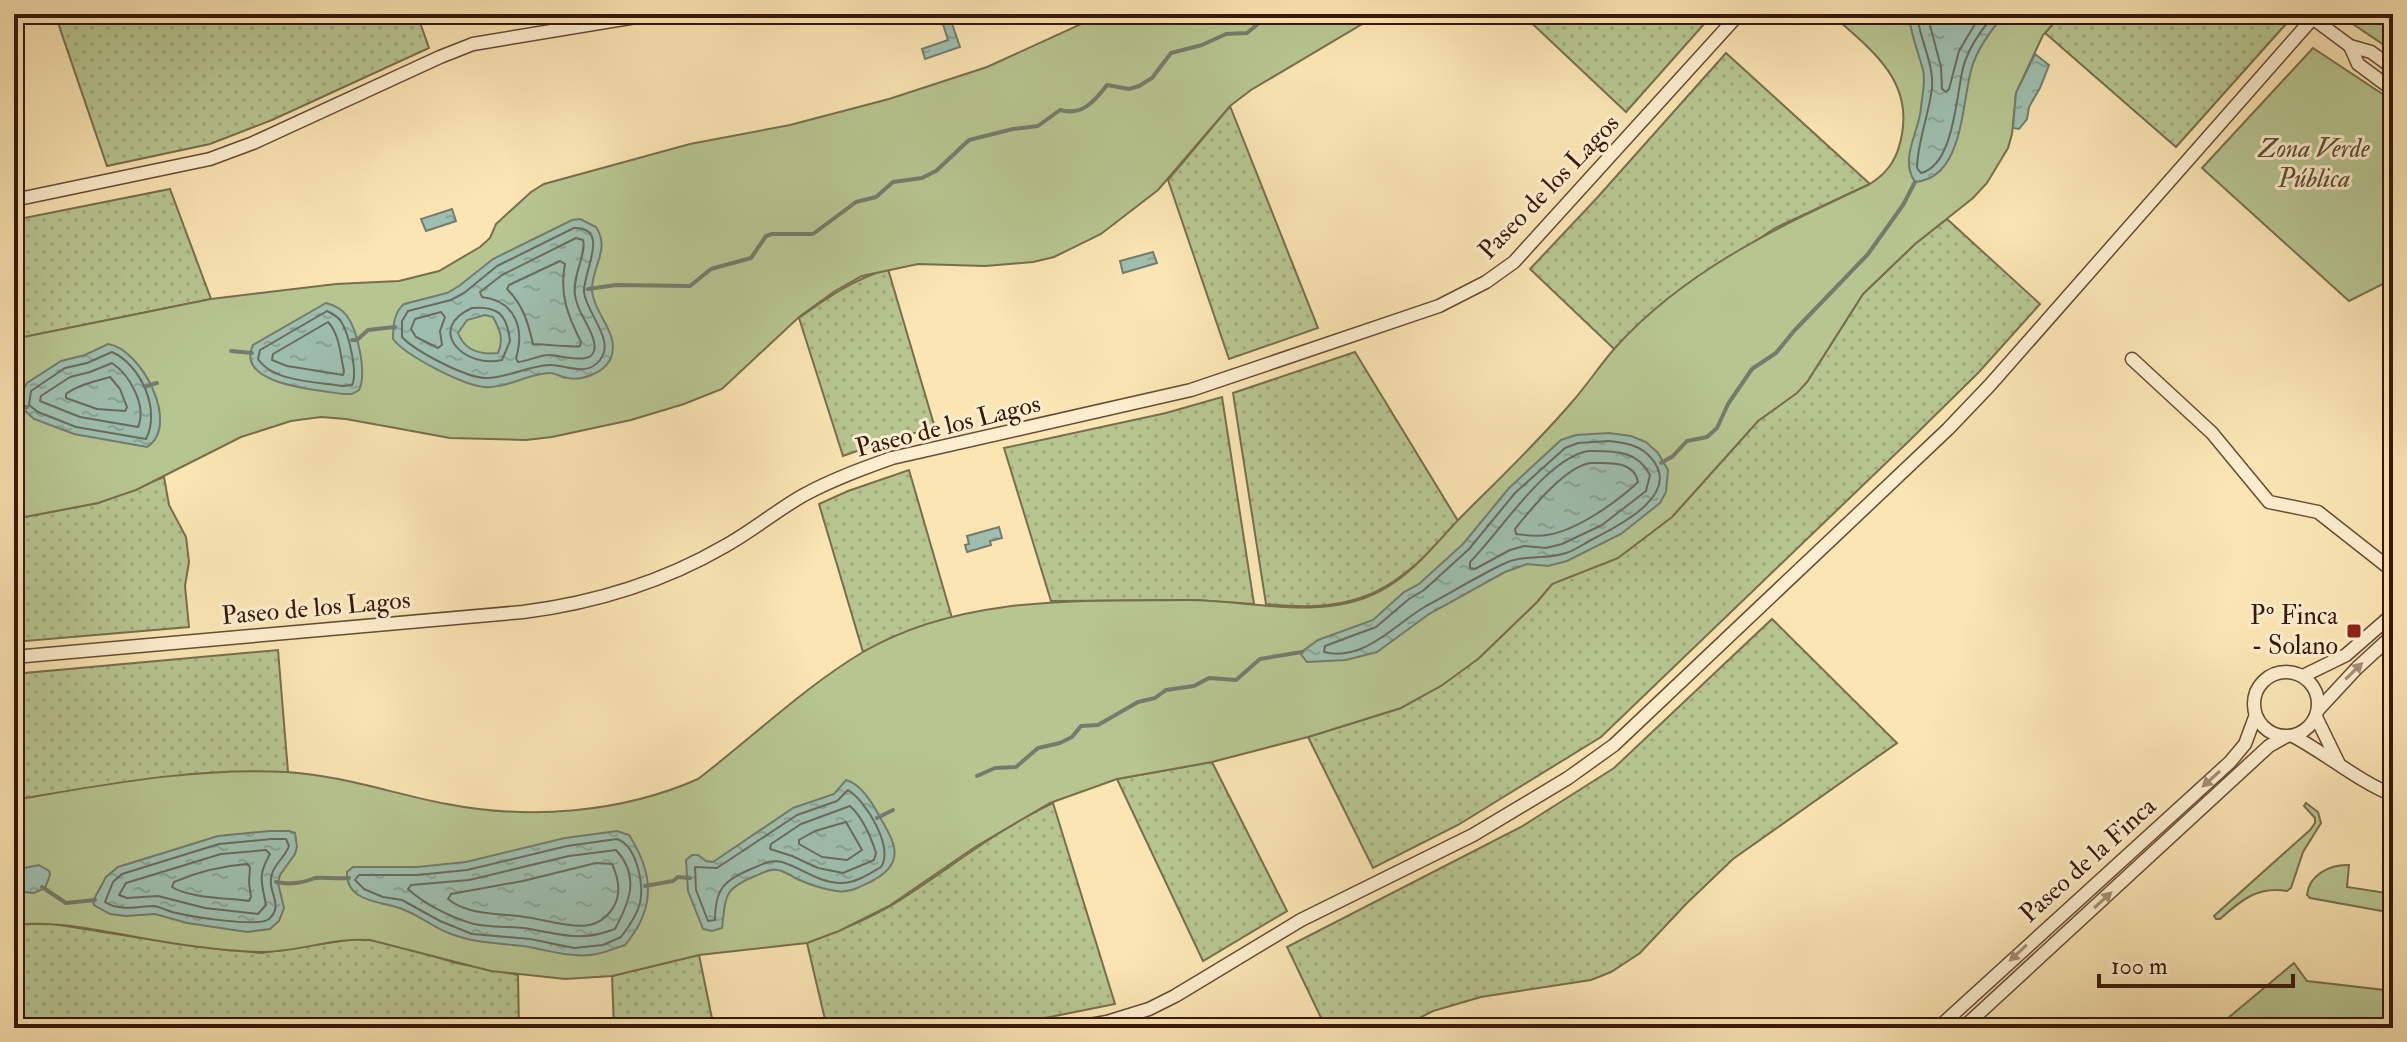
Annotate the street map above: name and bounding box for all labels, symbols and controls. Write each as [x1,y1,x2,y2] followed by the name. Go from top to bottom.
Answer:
[1472,108,1626,266] street label: Paseo de los Lagos
[2257,133,2370,195] park label: Zona Verde Pública
[852,388,1044,464] street label: Paseo de los Lagos
[220,584,412,632] street label: Paseo de los Lagos
[2250,600,2338,662] place label: Pº Finca - Solano
[2345,622,2363,640] marker: Pº Finca - Solano
[2344,662,2363,681] one-way arrow
[2202,770,2221,788] one-way arrow
[2013,790,2163,930] street label: Paseo de la Finca
[2093,891,2113,909] one-way arrow
[2099,938,2293,988] scale bar
[2009,944,2028,962] one-way arrow
[2111,951,2168,982] text: 100 m

